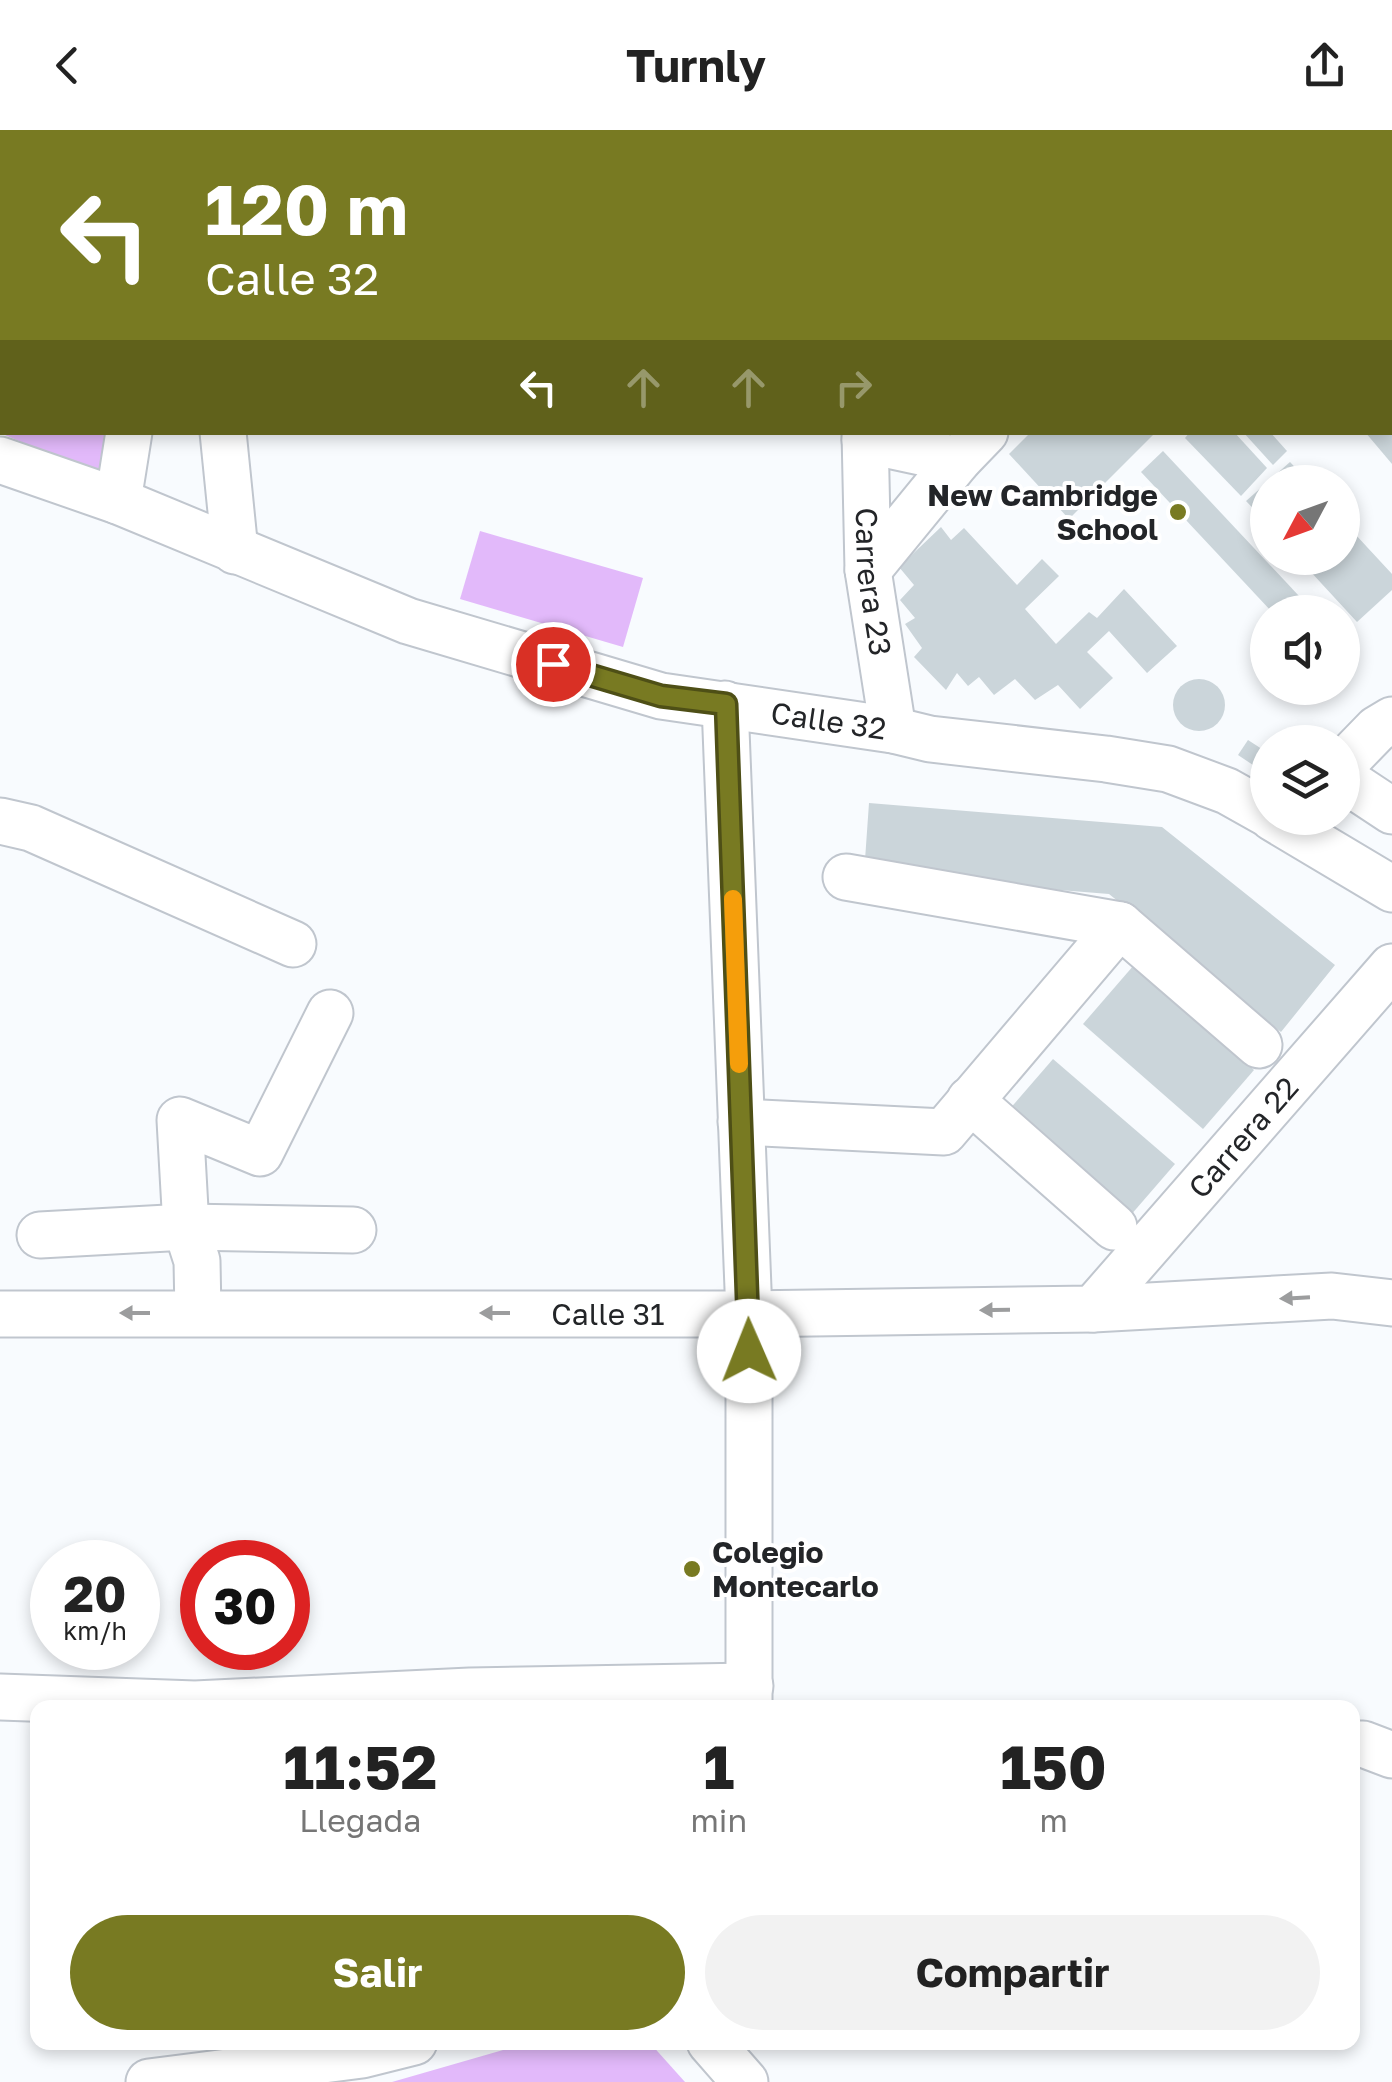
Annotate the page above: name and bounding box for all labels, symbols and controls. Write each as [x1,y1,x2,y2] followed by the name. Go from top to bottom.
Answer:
[40,38,95,93] icon: back
[626,38,766,92] text: Turnly
[1297,38,1352,93] icon: share
[205,166,408,250] text: 120 m
[40,170,170,300] icon: left
[205,251,379,305] text: Calle 32
[511,360,566,415] icon: left
[616,360,671,415] icon: ahead
[721,360,776,415] icon: ahead
[826,360,881,415] icon: right
[1250,465,1360,575] north arrow
[1250,465,1360,835] map controls
[927,477,1158,547] place label: New Cambridge School
[1167,501,1189,523] marker: New Cambridge School
[849,507,899,658] street label: Carrera 23
[1250,595,1360,705] button: sound
[511,622,596,707] pin
[526,637,581,692] icon: arrive
[768,694,889,747] street label: Calle 32
[1250,725,1360,835] button: layers
[1181,1070,1306,1205] street label: Carrera 22
[1278,1290,1310,1306] one-way arrow
[551,1296,665,1332] street label: Calle 31
[697,1299,801,1403] position arrow
[979,1302,1011,1318] one-way arrow
[479,1305,511,1321] one-way arrow
[119,1306,151,1322] one-way arrow
[712,1534,879,1604] place label: Colegio Montecarlo
[180,1540,310,1670] speed limit sign: 30
[681,1558,703,1580] marker: Colegio Montecarlo
[63,1563,126,1623] text: 20
[63,1615,127,1646] text: km/h
[283,1730,437,1802] text: 11:52
[703,1730,734,1802] text: 1
[1000,1730,1107,1802] text: 150
[299,1801,421,1839] text: Llegada
[691,1801,747,1839] text: min
[1039,1801,1068,1839] text: m
[70,1915,685,2030] button: Salir
[705,1915,1320,2030] button: Compartir

